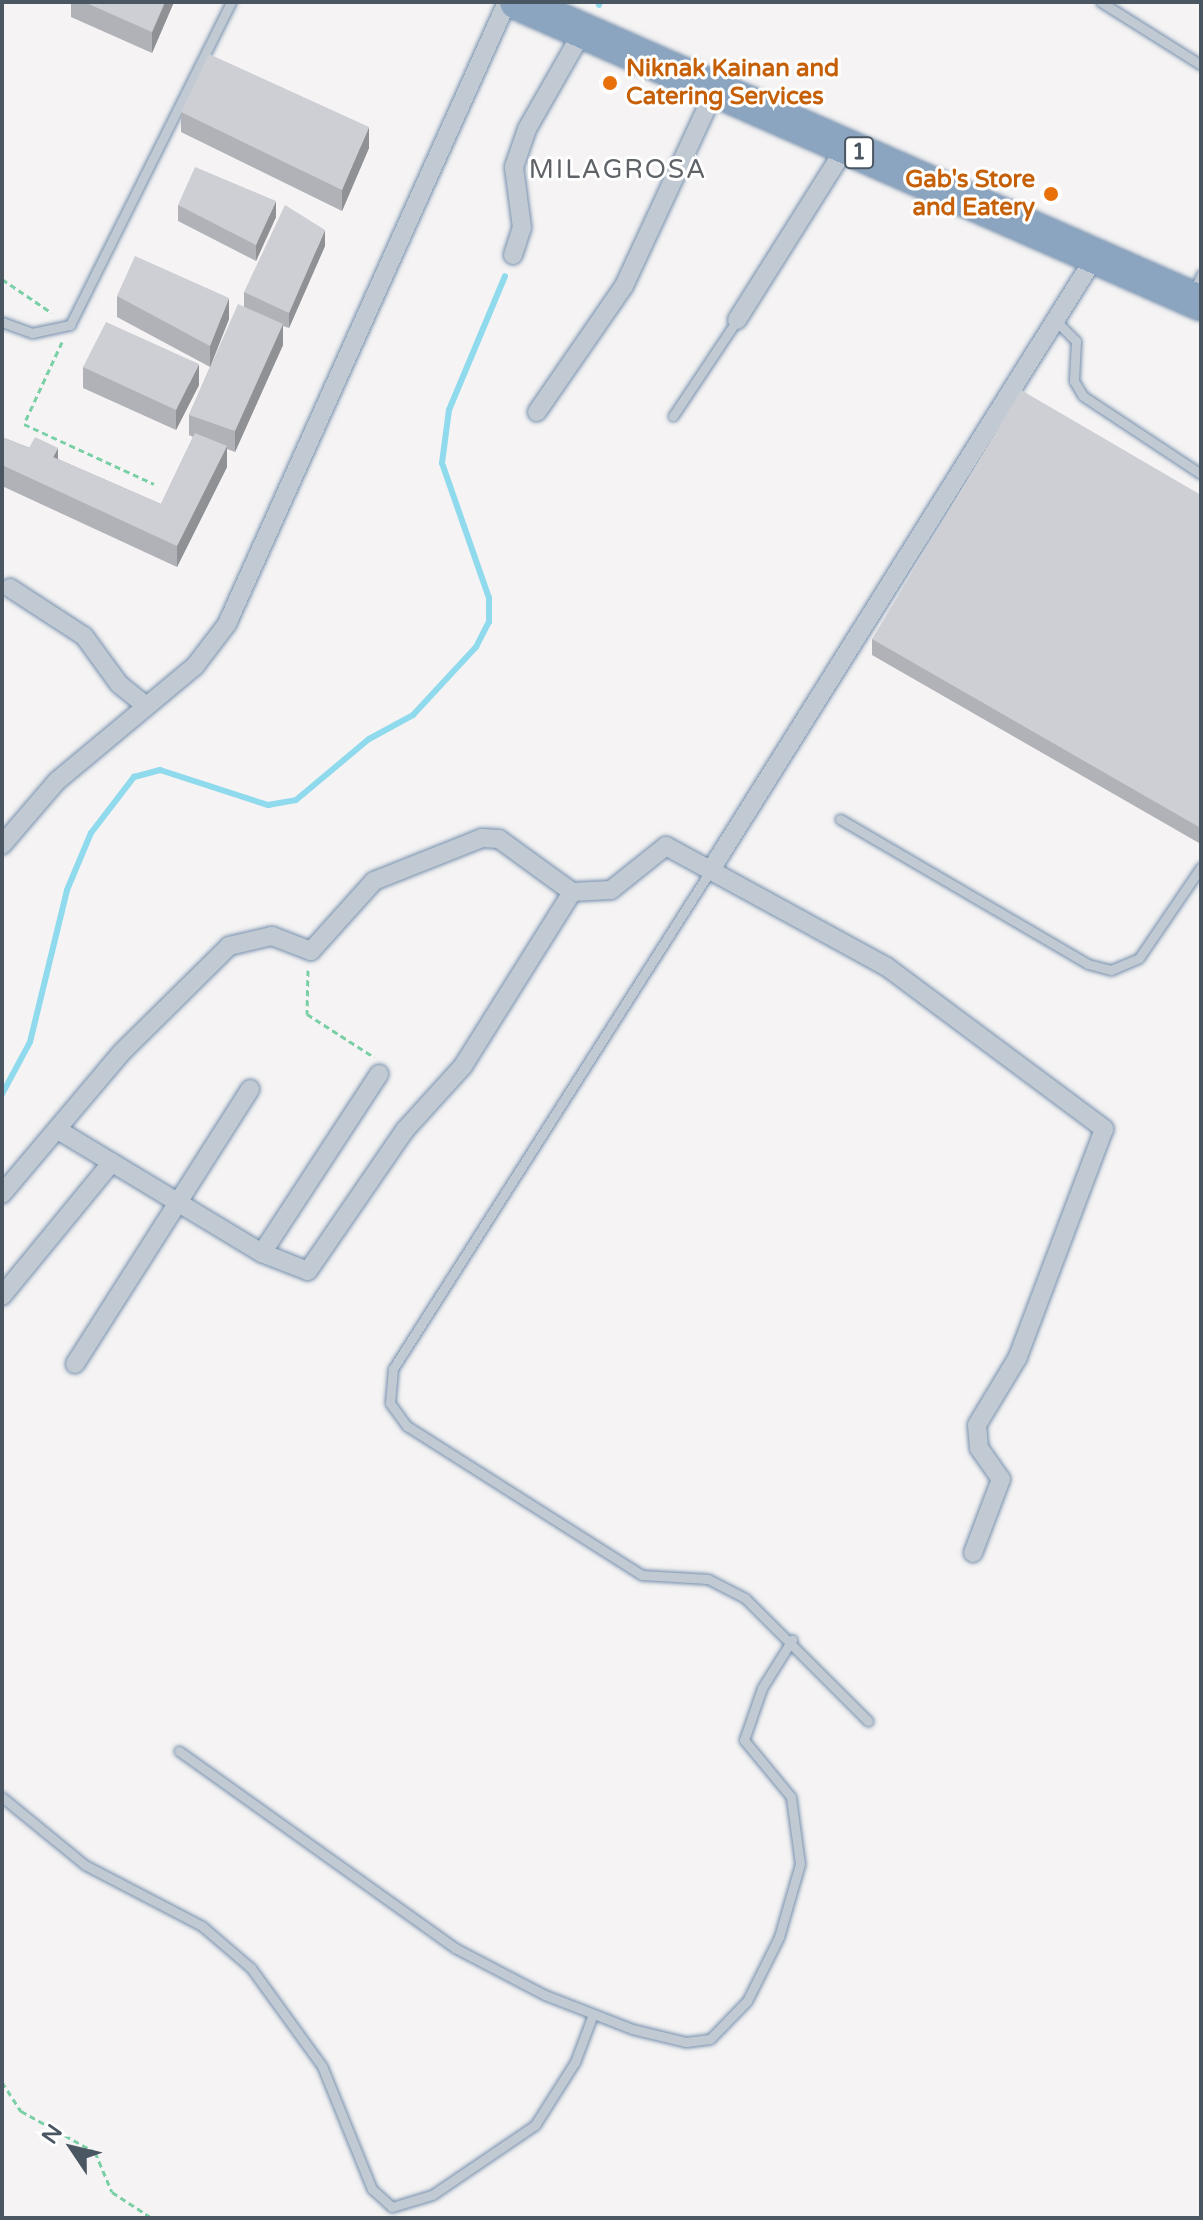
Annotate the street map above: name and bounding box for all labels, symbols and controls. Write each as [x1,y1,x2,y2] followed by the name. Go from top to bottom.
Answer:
[626,55,839,111] place label: Niknak Kainan and Catering Services
[601,74,619,92] marker: Niknak Kainan and Catering Services
[843,135,875,171] road number: 1
[529,154,707,186] district label: MILAGROSA
[905,166,1035,222] place label: Gab's Store and Eatery
[1042,185,1060,203] marker: Gab's Store and Eatery
[32,2108,112,2188] north arrow
[37,2120,68,2149] text: N

